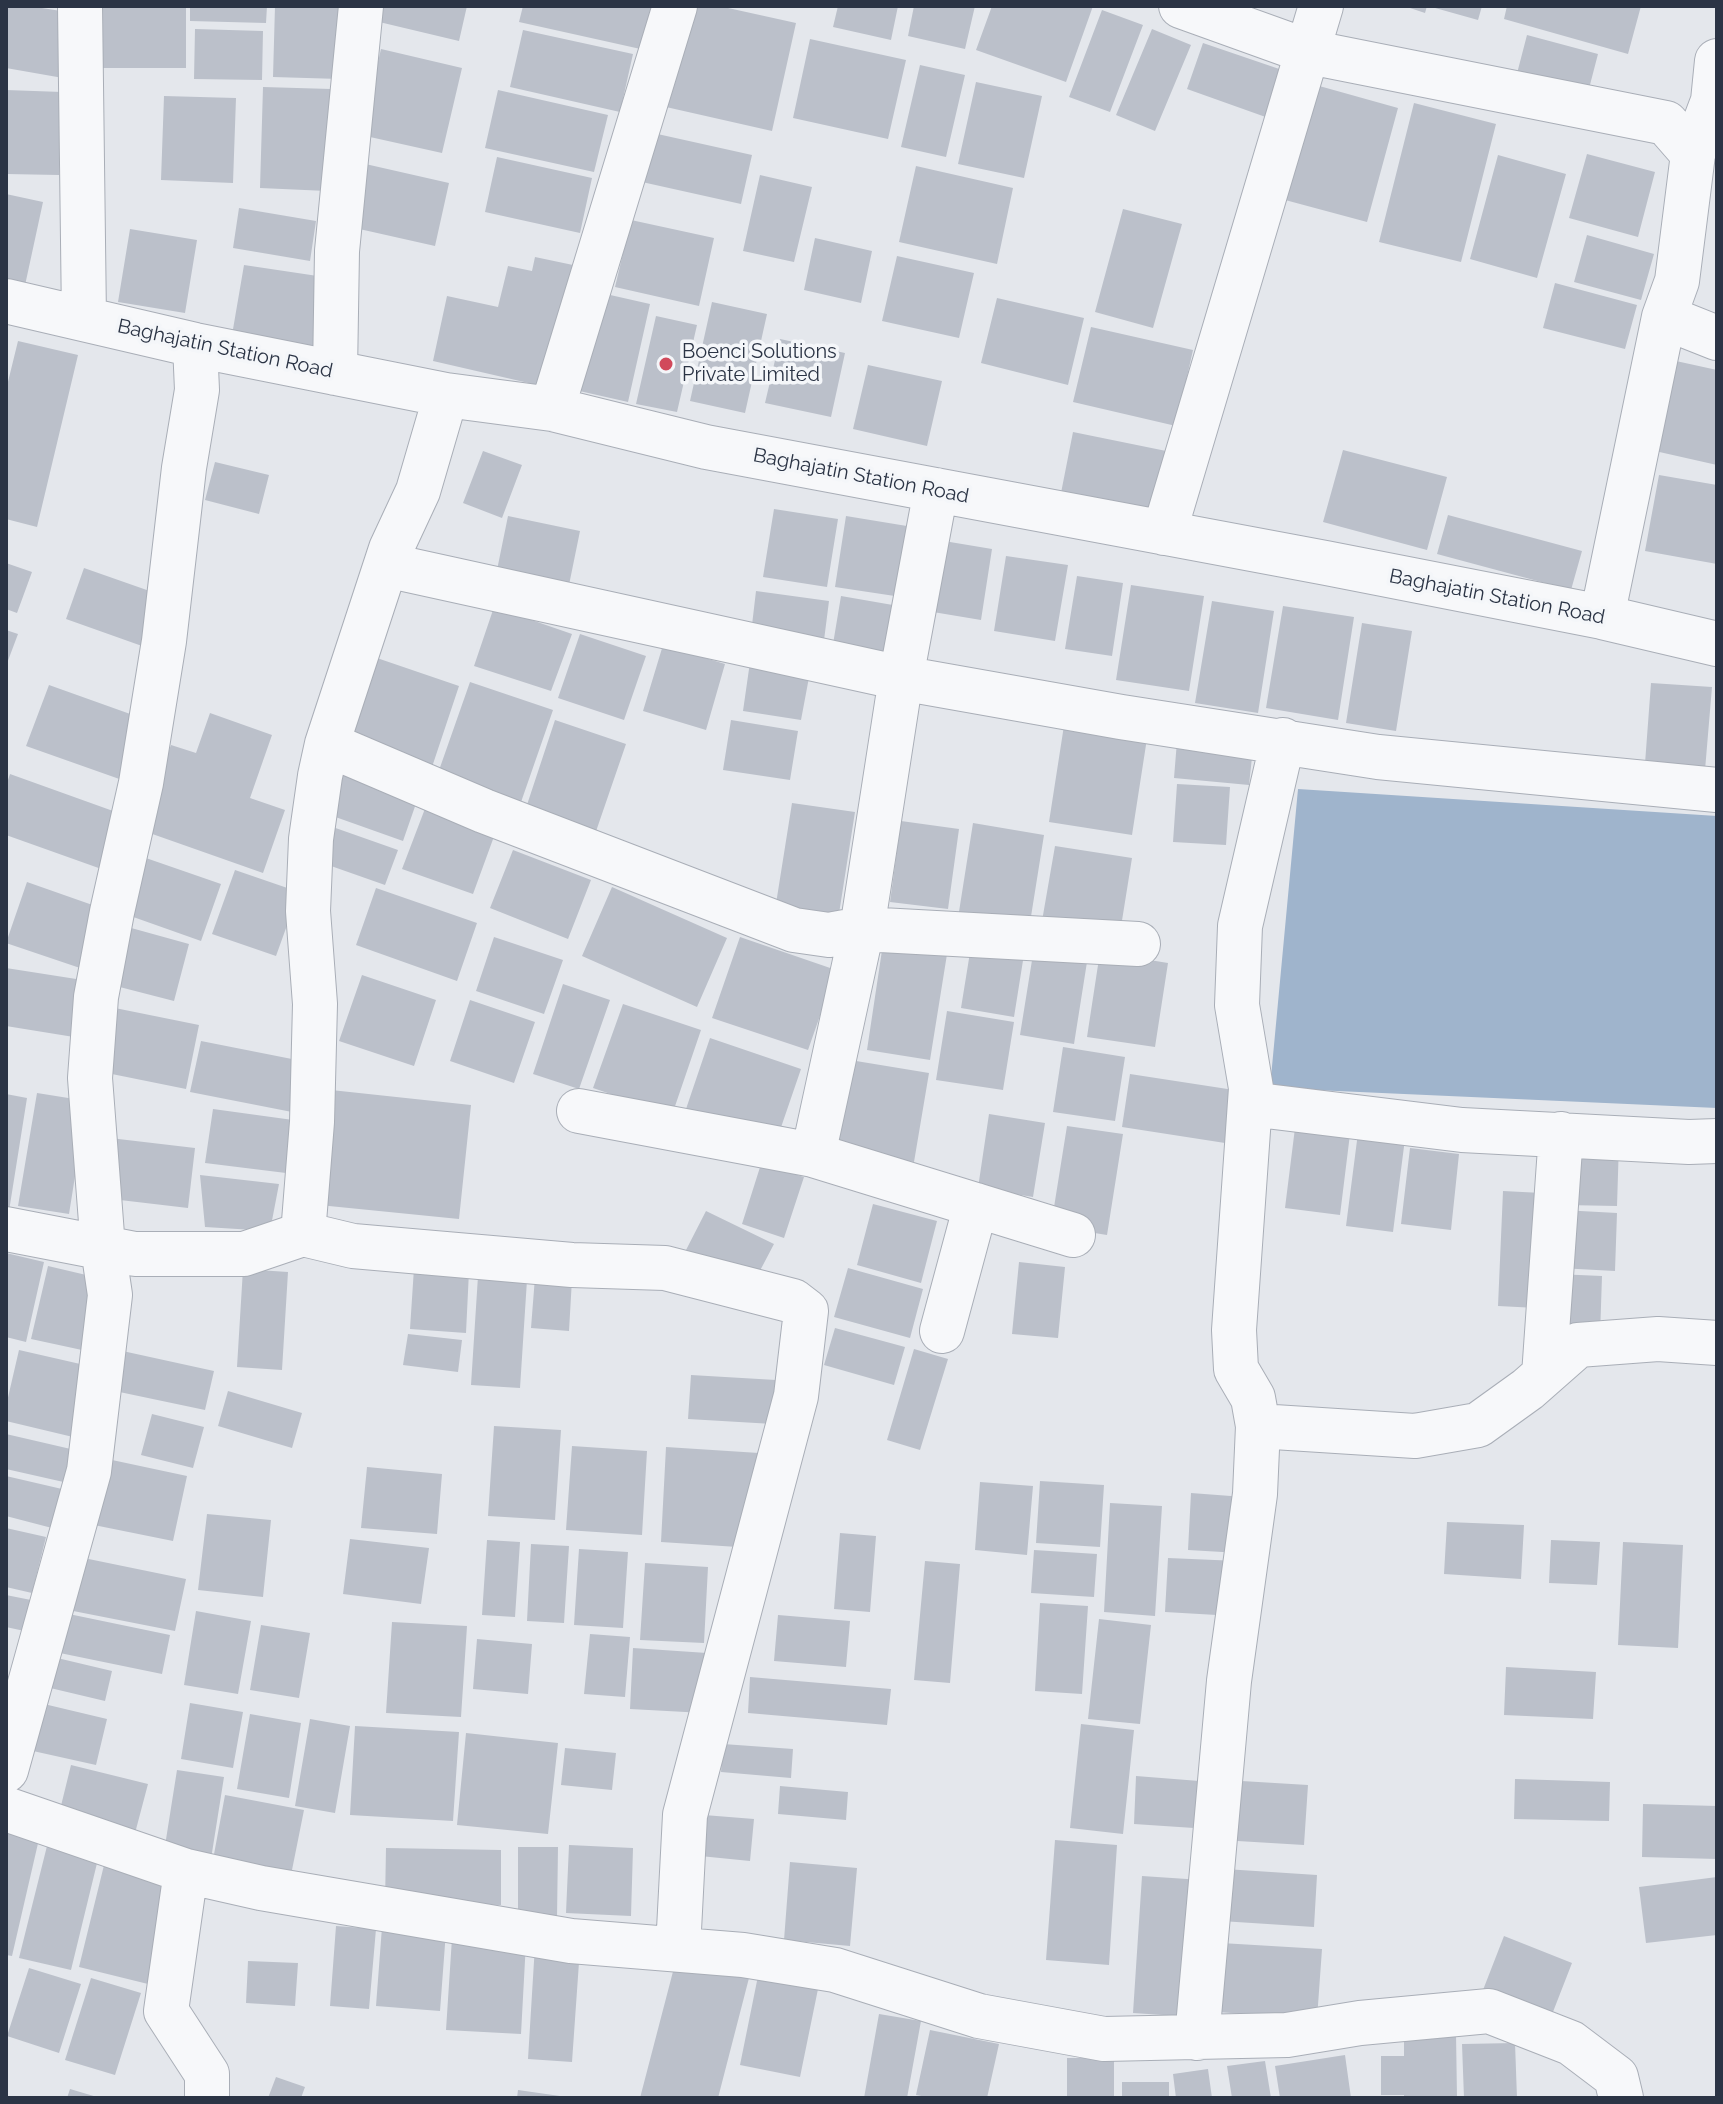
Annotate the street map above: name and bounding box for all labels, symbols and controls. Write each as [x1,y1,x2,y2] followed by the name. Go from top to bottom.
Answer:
[115,314,335,384] street label: Baghajatin Station Road
[682,340,837,387] place label: Boenci Solutions Private Limited
[657,355,675,373] marker: Boenci Solutions Private Limited
[751,443,971,509] street label: Baghajatin Station Road
[1387,564,1607,630] street label: Baghajatin Station Road

